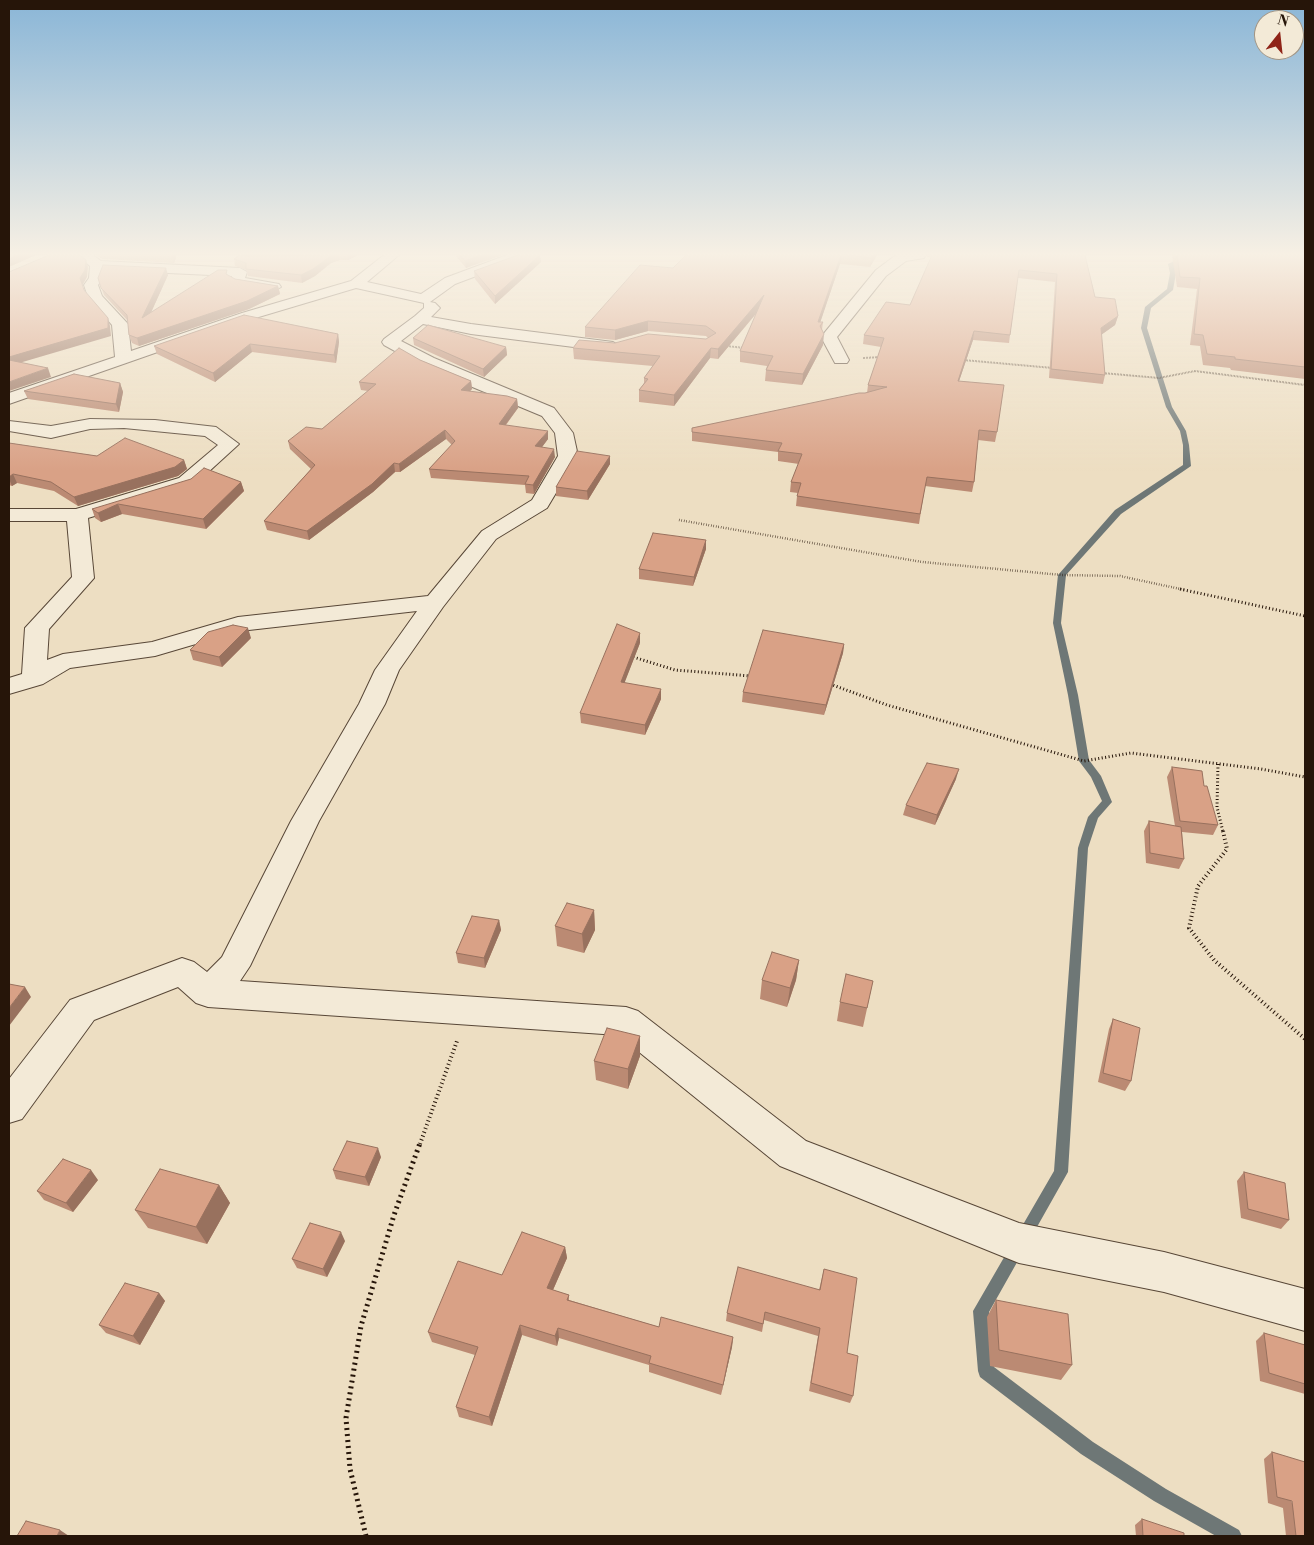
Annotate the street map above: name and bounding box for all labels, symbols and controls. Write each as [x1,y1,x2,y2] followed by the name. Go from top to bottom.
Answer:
[1254,10,1304,60] north arrow
[1275,11,1291,32] text: N

